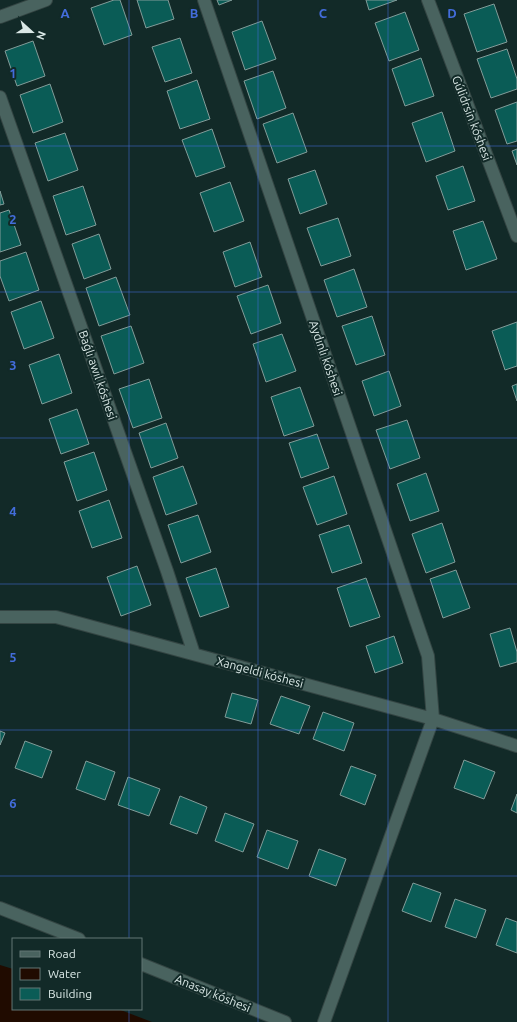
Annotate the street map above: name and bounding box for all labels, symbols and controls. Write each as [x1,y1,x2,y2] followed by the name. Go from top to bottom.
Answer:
[60,6,70,20] text: A
[190,6,199,20] text: B
[319,6,328,20] text: C
[447,6,457,20] text: D
[12,12,52,52] north arrow
[34,30,48,42] text: N
[9,66,17,80] text: 1
[450,74,494,162] street label: Gúlidrsin kóshesi
[9,212,17,226] text: 2
[307,319,345,397] street label: Aydınlı kóshesi
[77,329,119,421] street label: Baǵlı awıl kóshesi
[9,358,17,372] text: 3
[9,504,17,518] text: 4
[9,650,17,664] text: 5
[215,654,305,690] street label: Xangeldi kóshesi
[9,796,17,810] text: 6
[12,938,142,1010] legend
[48,947,76,960] text: Road
[48,967,81,980] text: Water
[173,972,253,1014] street label: Anasay kóshesi
[48,987,92,1000] text: Building

